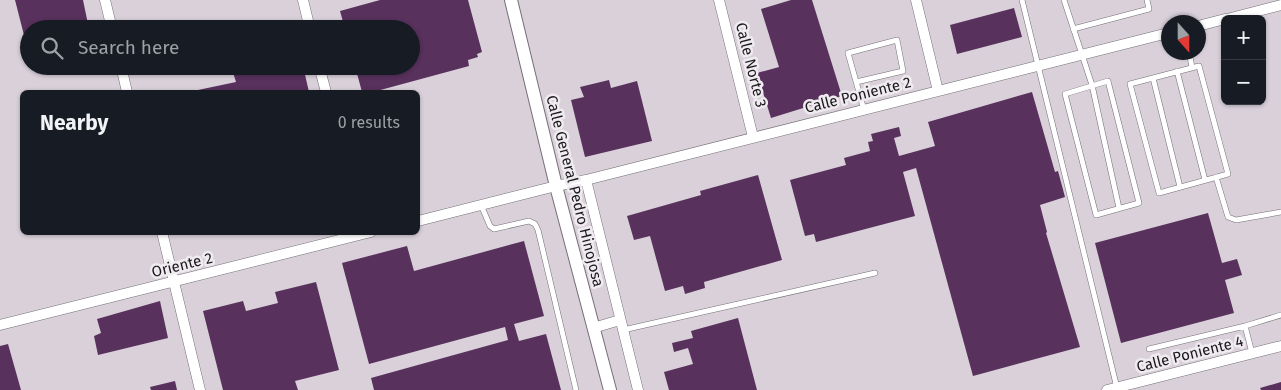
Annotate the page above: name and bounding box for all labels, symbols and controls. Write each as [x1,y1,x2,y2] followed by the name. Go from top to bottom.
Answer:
[1161,15,1206,60] north arrow
[1221,15,1266,105] map controls
[1221,15,1266,60] button: +
[20,20,420,75] search box
[732,21,770,109] street label: Calle Norte 3
[38,34,66,62] icon: search
[78,36,179,59] text: Search here
[1221,60,1266,105] button: −
[803,73,913,117] street label: Calle Poniente 2
[542,93,608,289] street label: Calle General Pedro Hinojosa
[40,110,108,136] text: Nearby
[338,113,400,132] text: 0 results
[150,249,214,281] street label: Oriente 2
[1135,332,1245,376] street label: Calle Poniente 4

